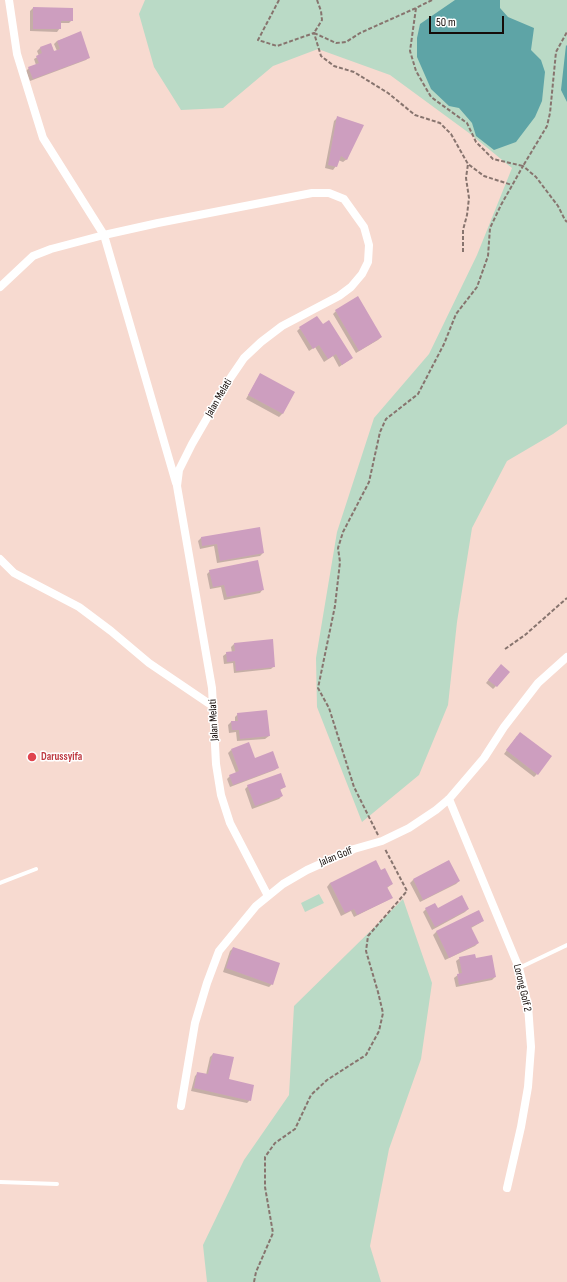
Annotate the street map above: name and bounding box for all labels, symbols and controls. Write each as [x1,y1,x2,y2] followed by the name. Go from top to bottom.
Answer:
[431,8,506,34] scale bar
[436,15,456,30] text: 50 m
[203,377,235,419] street label: Jalan Melati
[206,699,222,741] street label: Jalan Melati
[41,750,82,764] place label: Darussyifa
[26,751,38,763] marker: Darussyifa
[318,844,354,870] street label: Jalan Golf
[510,963,534,1013] street label: Lorong Golf 2

